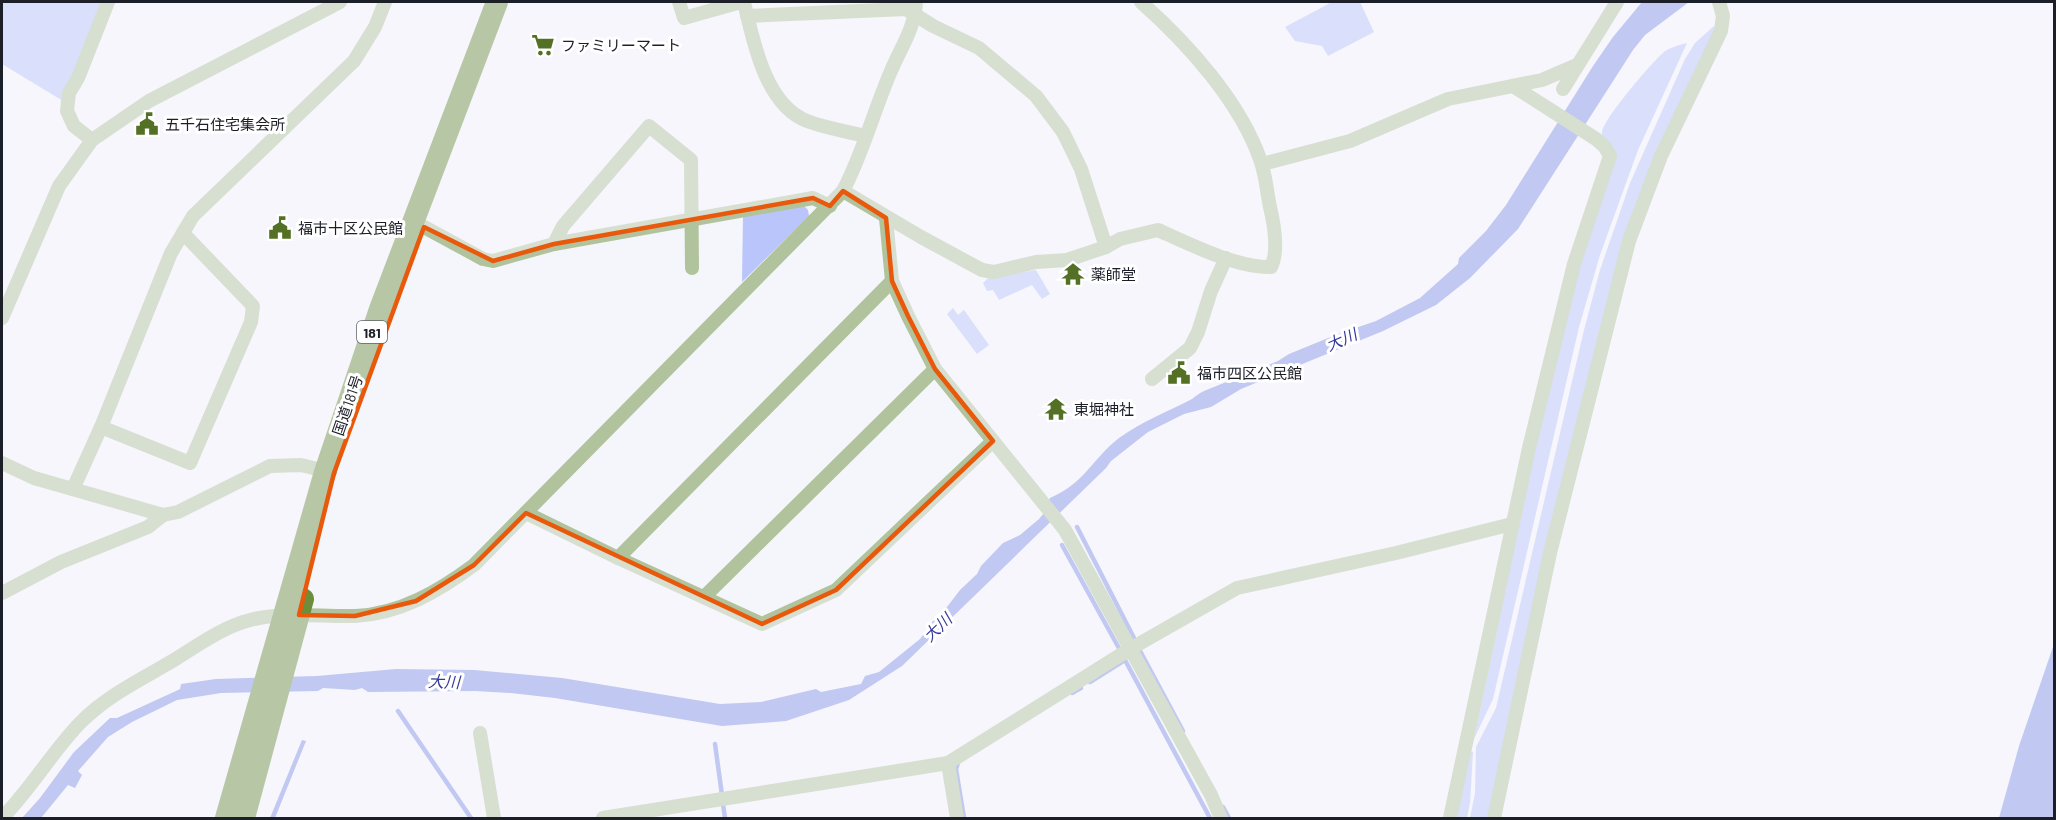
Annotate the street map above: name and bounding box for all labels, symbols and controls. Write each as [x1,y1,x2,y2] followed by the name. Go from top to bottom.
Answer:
[530,32,556,58] supermarket icon: ファミリーマート
[561,36,681,54] place label: ファミリーマート
[134,111,160,137] public building icon: 五千石住宅集会所
[165,115,285,133] place label: 五千石住宅集会所
[267,215,293,241] public building icon: 福市十区公民館
[298,219,403,237] place label: 福市十区公民館
[1060,261,1086,287] temple icon: 薬師堂
[1091,265,1136,283] place label: 薬師堂
[357,321,387,343] road number: 181
[1323,323,1361,354] water label: 大川
[1166,360,1192,386] public building icon: 福市四区公民館
[1197,364,1302,382] place label: 福市四区公民館
[328,372,366,438] street label: 国道181号
[1043,396,1069,422] temple icon: 東堀神社
[1074,400,1134,418] place label: 東堀神社
[919,608,957,645] water label: 大川
[428,671,462,691] water label: 大川

